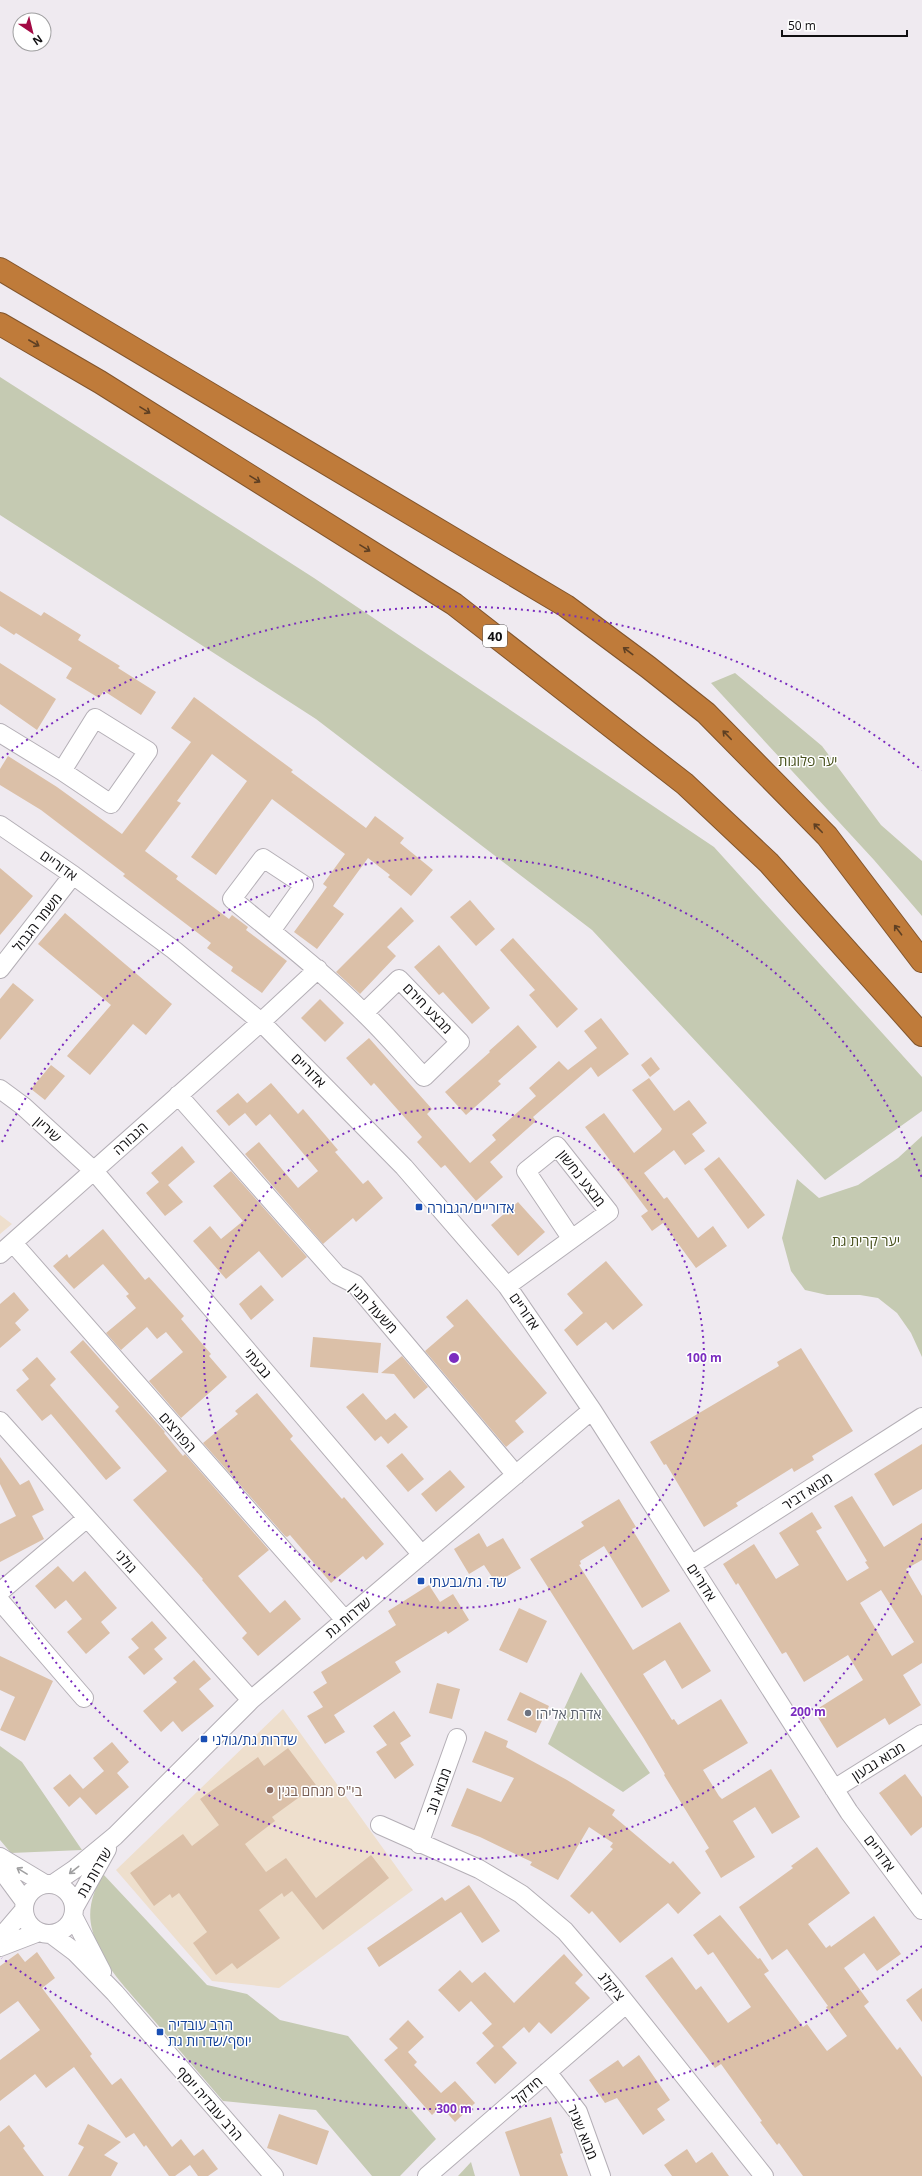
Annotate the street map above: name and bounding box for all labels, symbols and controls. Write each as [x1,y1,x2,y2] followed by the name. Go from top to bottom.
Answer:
[12,12,52,52] north arrow
[782,12,907,38] scale bar
[788,17,816,34] text: 50 m
[30,32,46,49] text: N
[28,340,40,348] one-way arrow
[139,406,150,414] one-way arrow
[249,475,260,483] one-way arrow
[360,544,371,553] one-way arrow
[483,625,507,647] road number: 40
[622,647,633,656] one-way arrow
[722,730,732,740] one-way arrow
[779,751,838,770] park label: יער פלוגות
[813,823,823,833] one-way arrow
[37,845,81,885] street label: אדוריים
[8,889,66,955] street label: משמר הגבול
[894,925,903,936] one-way arrow
[399,979,457,1037] street label: מבצע חירם
[288,1049,330,1091] street label: אדוריים
[30,1112,66,1146] street label: שיריון
[108,1117,152,1159] street label: הגבורה
[554,1146,610,1210] street label: מבצע נחשון
[427,1198,515,1217] place label: אדוריים/הגבורה
[414,1202,424,1212] marker: אדוריים/הגבורה
[832,1231,900,1250] park label: יער קרית גת
[346,1279,402,1337] street label: משעול תנין
[505,1289,545,1333] street label: אדוריים
[240,1344,276,1382] street label: גבעתי
[686,1349,722,1366] text: 100 m
[447,1351,461,1365] centre of rings
[155,1408,201,1456] street label: הפורצים
[778,1468,836,1514] street label: מבוא דביר
[110,1545,142,1577] street label: גולני
[683,1560,721,1604] street label: אדוריים
[429,1572,507,1591] place label: שד. גת/גבעתי
[416,1576,426,1586] marker: שד. גת/גבעתי
[321,1592,375,1642] street label: שדרות גת
[790,1703,826,1720] text: 200 m
[536,1704,602,1723] place label: אדרת אליהו
[523,1708,533,1718] marker: אדרת אליהו
[212,1730,297,1749] place label: שדרות גת/גולני
[199,1734,209,1744] marker: שדרות גת/גולני
[848,1737,908,1785] street label: מבוא גבעון
[421,1765,455,1817] street label: מבוא נוב
[278,1781,363,1800] place label: בי"ס מנחם בגין
[265,1785,275,1795] marker: בי"ס מנחם בגין
[860,1831,900,1875] street label: אדוריים
[72,1844,116,1900] street label: שדרות גת
[69,1865,80,1874] one-way arrow
[16,1867,28,1875] one-way arrow
[594,1968,630,2004] street label: ציקלג
[168,2015,252,2050] place label: הרב עובדיה יוסף/שדרות גת
[155,2027,165,2037] marker: הרב עובדיה יוסף/שדרות גת
[172,2062,248,2144] street label: הרב עובדיה יוסף
[508,2072,546,2108] street label: חידקל
[436,2100,472,2117] text: 300 m
[563,2102,603,2162] street label: מבוא שניר

